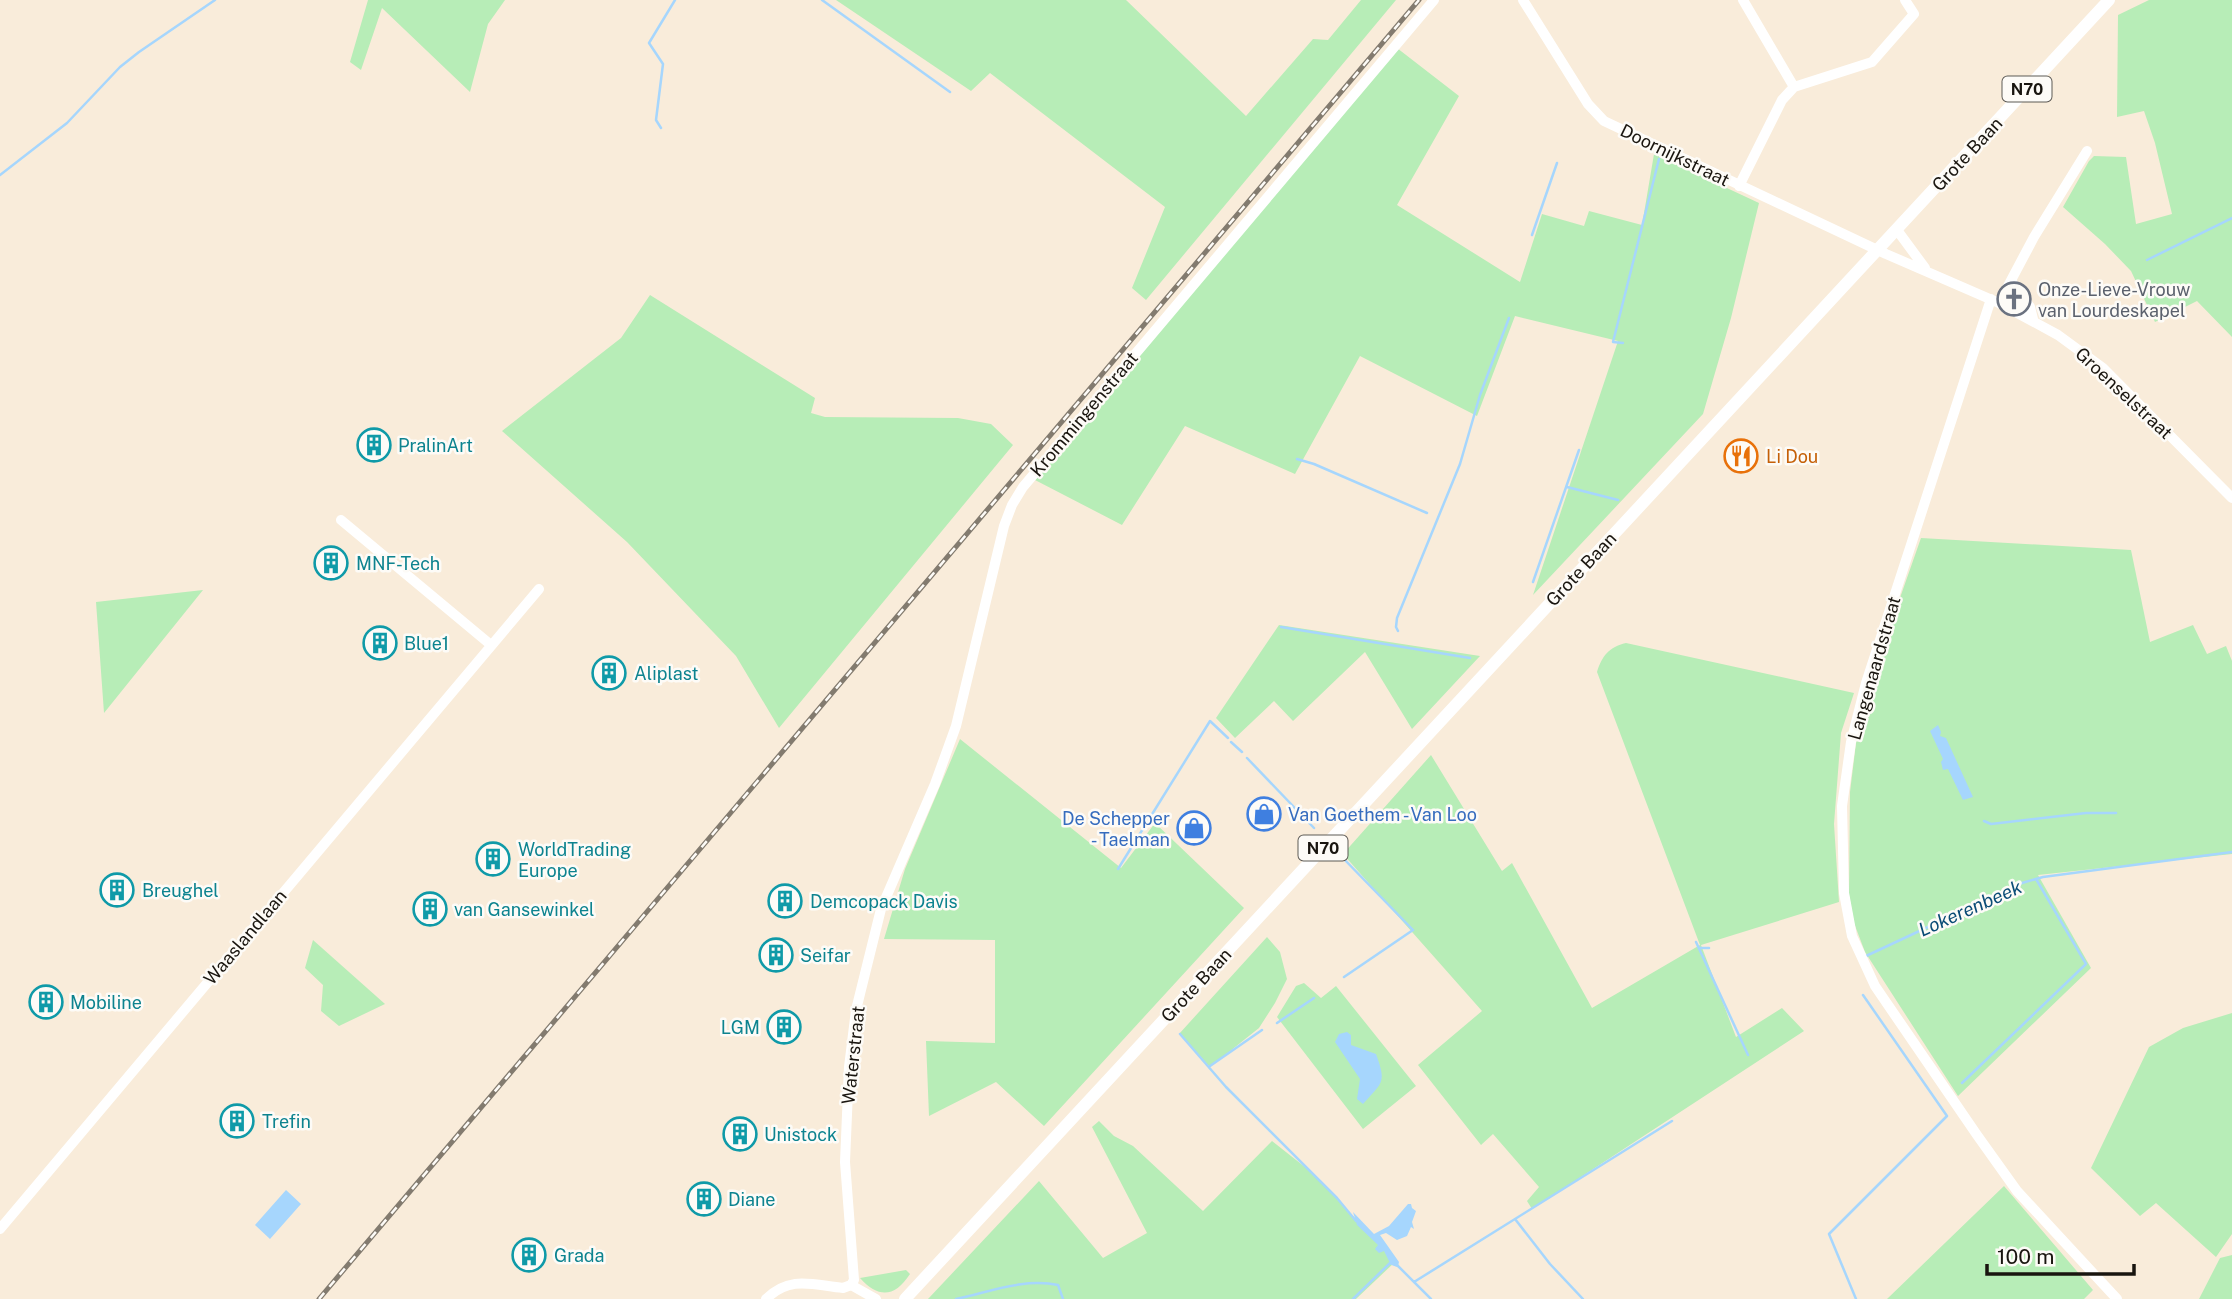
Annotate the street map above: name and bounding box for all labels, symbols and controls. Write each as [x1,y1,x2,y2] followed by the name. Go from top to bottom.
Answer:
[2002,76,2052,102] road number: N70
[1927,113,2007,195] street label: Grote Baan
[1617,120,1733,190] street label: Doornijkstraat
[2038,279,2190,321] place label: Onze-Lieve-Vrouw van Lourdeskapel
[1995,280,2033,318] church icon: Onze-Lieve-Vrouw van Lourdeskapel
[2071,343,2177,443] street label: Groenselstraat
[1026,348,1142,480] street label: Krommingenstraat
[355,426,393,464] building icon: PralinArt
[398,435,473,456] place label: PralinArt
[1722,437,1760,475] restaurant icon: Li Dou
[1766,446,1818,467] place label: Li Dou
[1541,528,1621,610] street label: Grote Baan
[312,544,350,582] building icon: MNF-Tech
[356,553,440,574] place label: MNF-Tech
[1843,594,1905,742] street label: Langenaardstraat
[361,624,399,662] building icon: Blue1
[404,633,449,654] place label: Blue1
[590,654,628,692] building icon: Aliplast
[634,663,699,684] place label: Aliplast
[1245,795,1283,833] shop icon: Van Goethem - Van Loo
[1288,804,1477,825] place label: Van Goethem - Van Loo
[1062,808,1170,850] place label: De Schepper - Taelman
[1175,809,1213,847] shop icon: De Schepper - Taelman
[1298,835,1348,860] road number: N70
[518,839,631,881] place label: WorldTrading Europe
[474,840,512,878] building icon: WorldTrading Europe
[98,871,136,909] building icon: Breughel
[1915,875,2026,941] water label: Lokerenbeek
[142,880,219,901] place label: Breughel
[766,882,804,920] building icon: Demcopack Davis
[199,885,291,989] street label: Waaslandlaan
[411,890,449,928] building icon: van Gansewinkel
[810,891,958,912] place label: Demcopack Davis
[454,899,595,920] place label: van Gansewinkel
[757,936,795,974] building icon: Seifar
[1156,944,1236,1026] street label: Grote Baan
[800,945,851,966] place label: Seifar
[27,983,65,1021] building icon: Mobiline
[70,992,142,1013] place label: Mobiline
[837,1005,869,1105] street label: Waterstraat
[765,1008,803,1046] building icon: LGM
[721,1017,760,1038] place label: LGM
[218,1102,256,1140] building icon: Trefin
[262,1111,311,1132] place label: Trefin
[721,1115,759,1153] building icon: Unistock
[764,1124,837,1145] place label: Unistock
[685,1180,723,1218] building icon: Diane
[728,1189,775,1210] place label: Diane
[1987,1232,2134,1276] scale bar
[510,1236,548,1274] building icon: Grada
[1997,1244,2054,1269] text: 100 m
[554,1245,605,1266] place label: Grada

